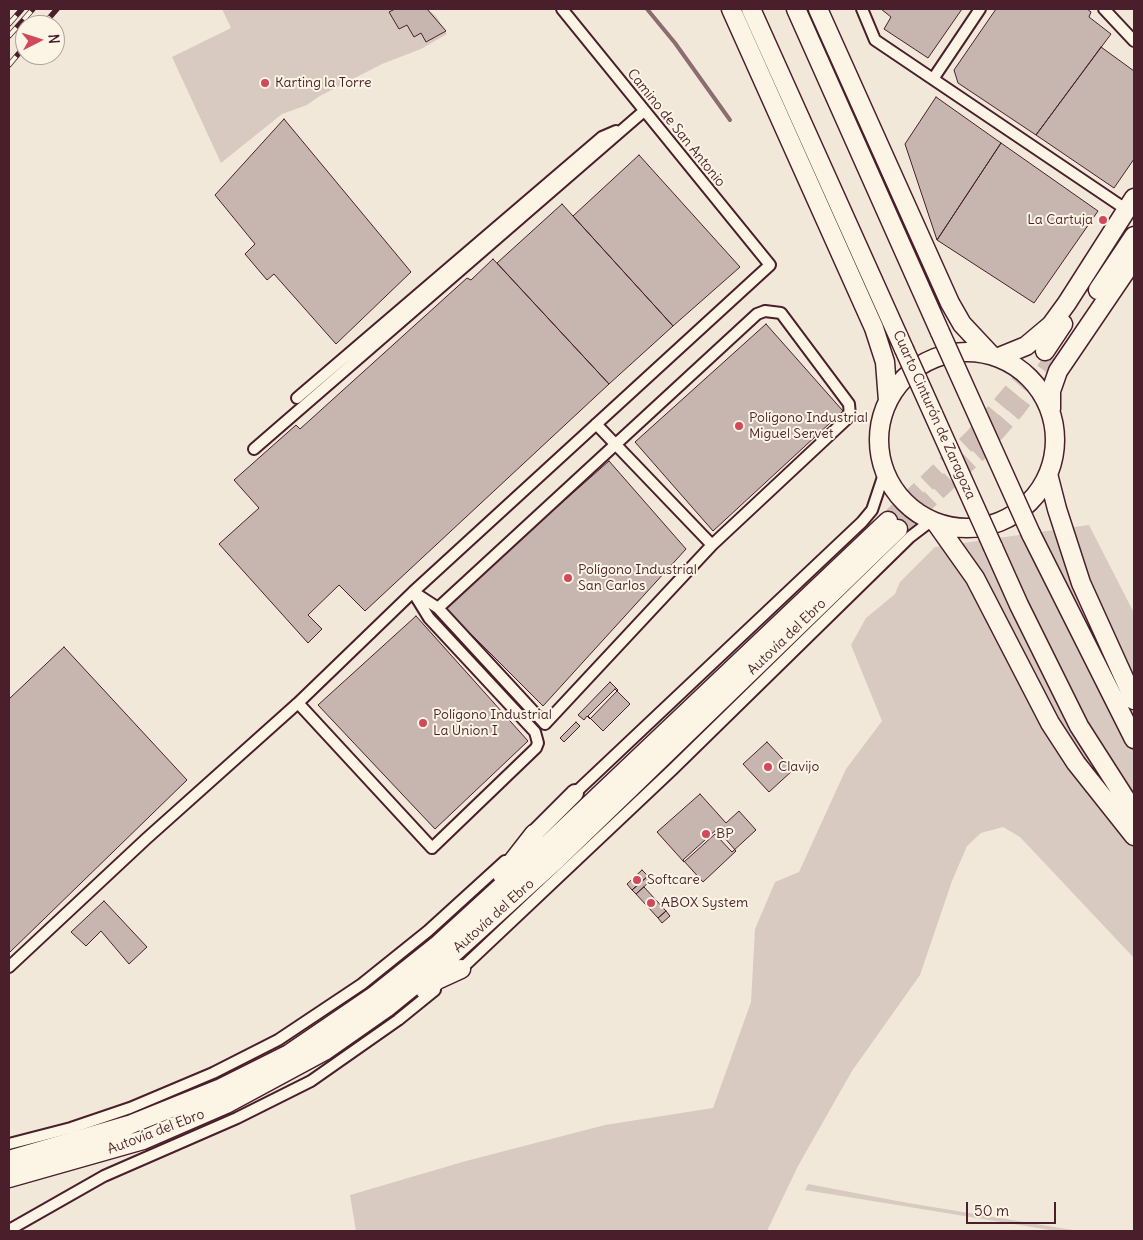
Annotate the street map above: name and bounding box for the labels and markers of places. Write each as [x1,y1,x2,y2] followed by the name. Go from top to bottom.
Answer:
[275,75,372,91] place label: Karting la Torre
[259,77,271,89] marker: Karting la Torre
[1027,212,1093,228] place label: La Cartuja
[1097,214,1109,226] marker: La Cartuja
[749,410,868,442] place label: Polígono Industrial Miguel Servet
[733,420,745,432] marker: Polígono Industrial Miguel Servet
[578,562,697,594] place label: Polígono Industrial San Carlos
[562,572,574,584] marker: Polígono Industrial San Carlos
[433,707,552,740] place label: Polígono Industrial La Union I
[417,717,429,729] marker: Polígono Industrial La Union I
[778,759,819,775] place label: Clavijo
[762,761,774,773] marker: Clavijo
[716,826,734,842] place label: BP
[700,828,712,840] marker: BP
[647,872,700,888] place label: Softcare
[631,874,643,886] marker: Softcare
[661,895,748,911] place label: ABOX System
[645,897,657,909] marker: ABOX System

